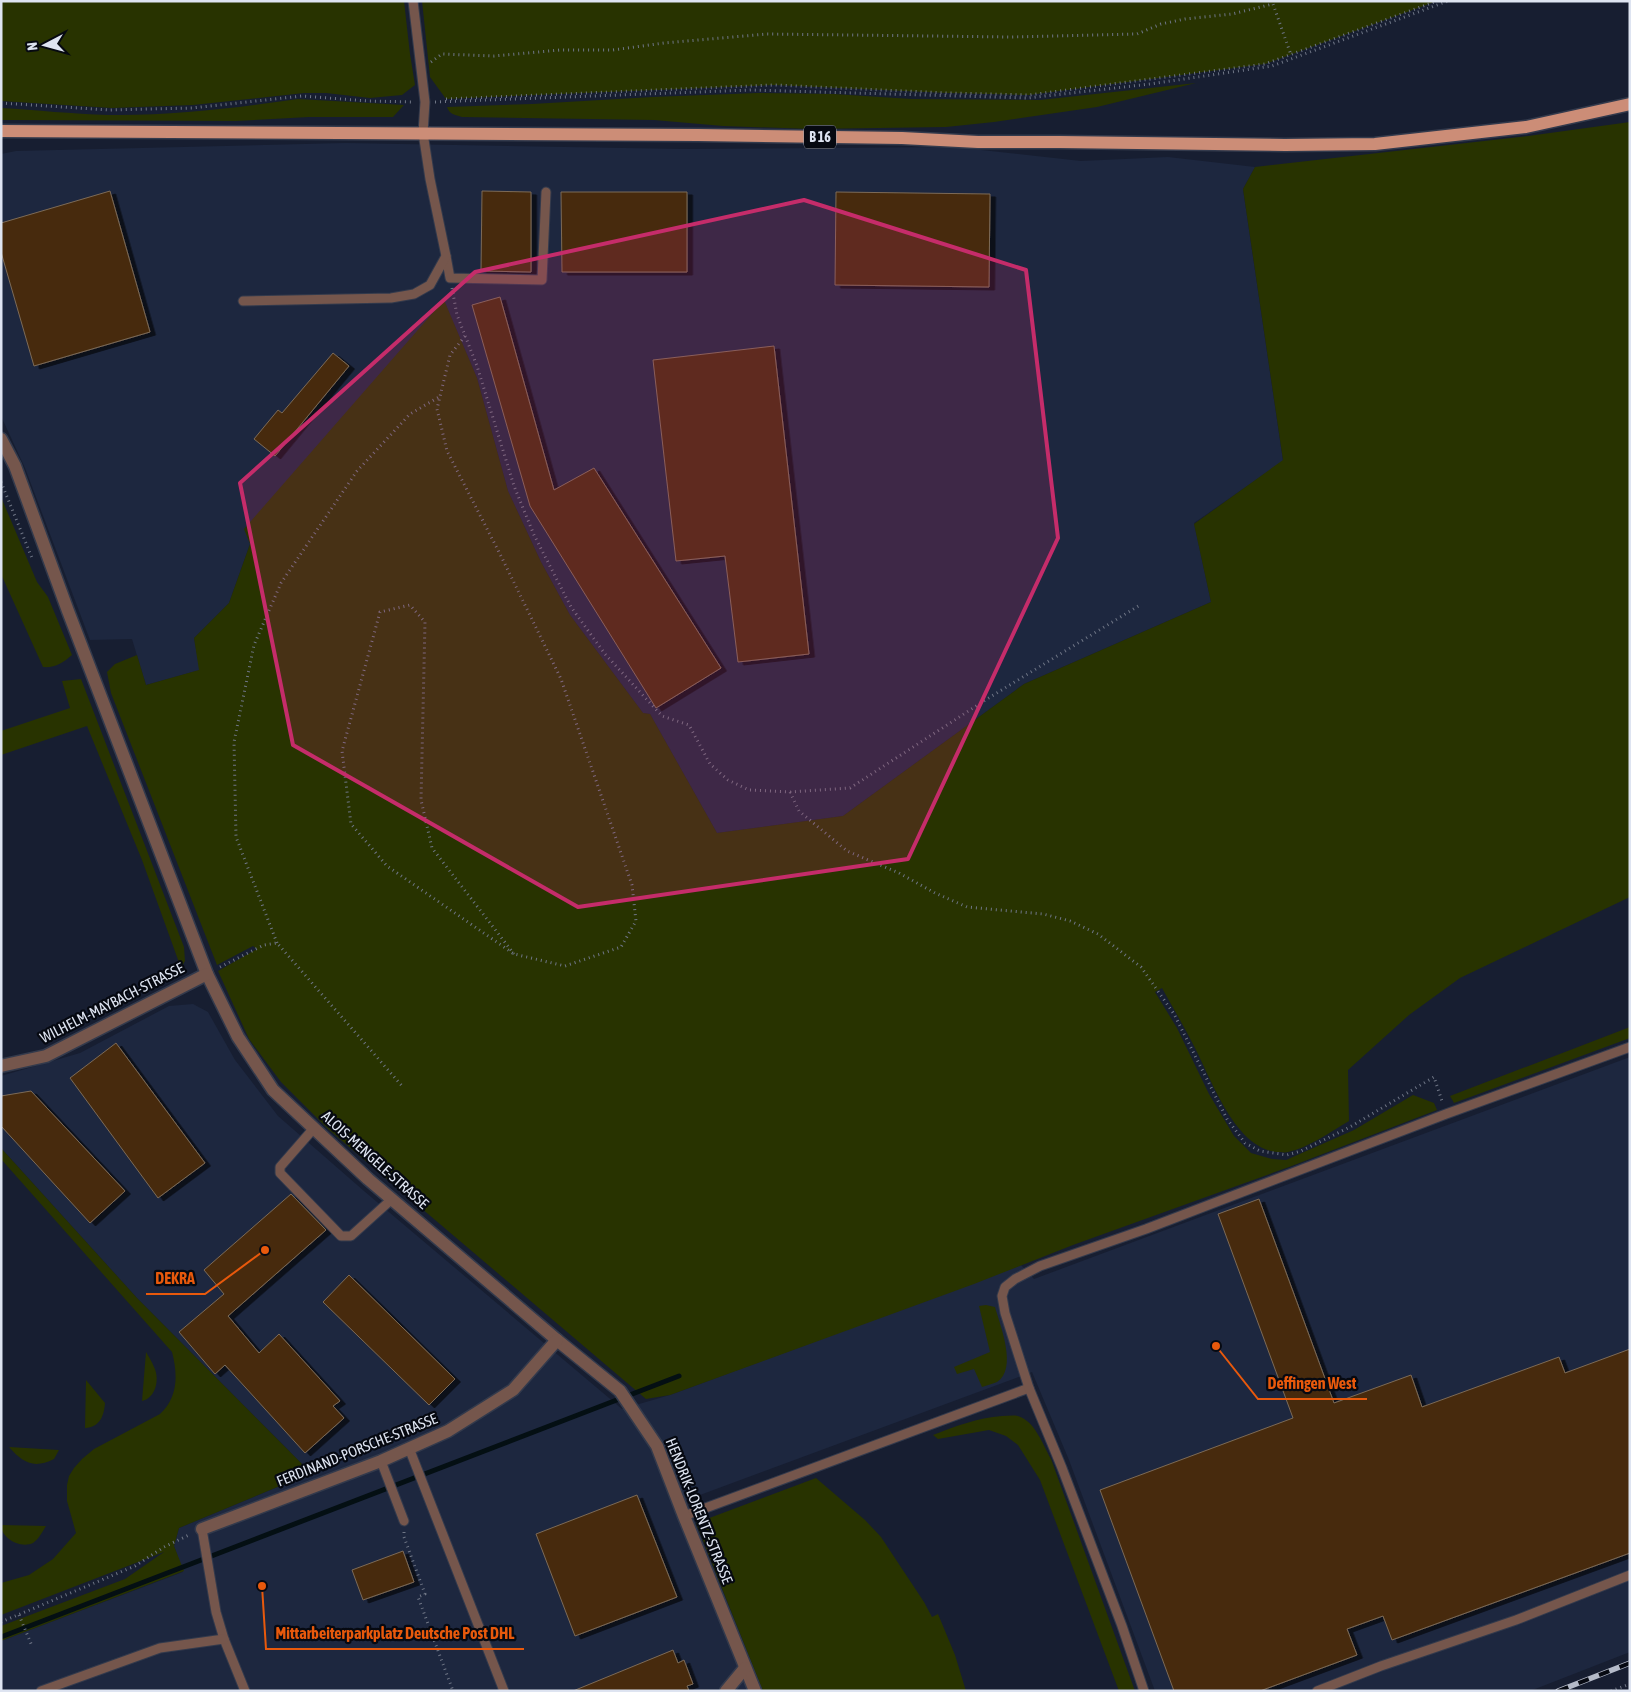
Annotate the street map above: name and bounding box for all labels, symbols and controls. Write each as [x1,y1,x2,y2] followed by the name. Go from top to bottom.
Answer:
[20,20,70,70] north arrow
[24,41,40,51] text: N
[804,125,836,148] road number: B 16
[37,959,187,1046] street label: WILHELM-MAYBACH-STRASSE
[318,1107,433,1212] street label: ALOIS-MENGELE-STRASSE
[146,1263,205,1294] callout: DEKRA
[155,1269,195,1287] text: DEKRA
[1258,1368,1367,1399] callout: Deffingen West
[1268,1374,1357,1392] text: Deffingen West
[274,1409,440,1490] street label: FERDINAND-PORSCHE-STRASSE
[662,1435,737,1587] street label: HENDRIK-LORENTZ-STRASSE
[266,1618,524,1649] callout: Mittarbeiterparkplatz Deutsche Post DHL
[276,1624,515,1642] text: Mittarbeiterparkplatz Deutsche Post DHL

